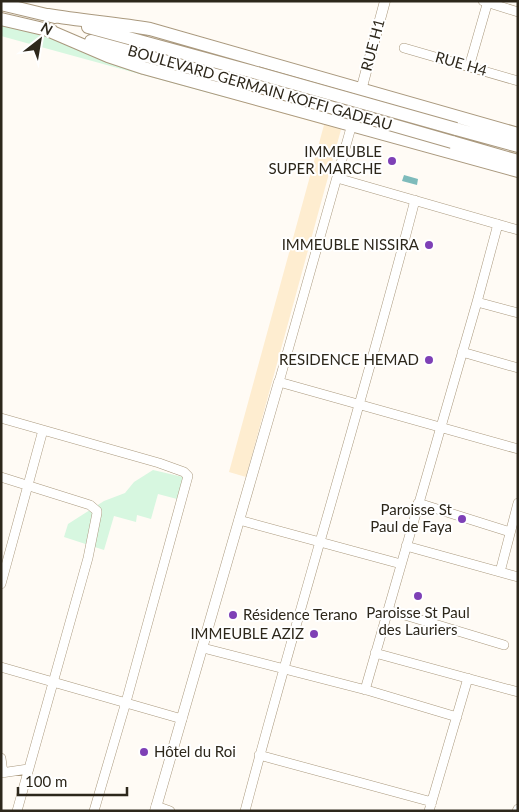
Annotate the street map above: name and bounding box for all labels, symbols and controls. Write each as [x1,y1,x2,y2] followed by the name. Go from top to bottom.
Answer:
[15,15,65,65] north arrow
[356,17,388,73] street label: RUE H1
[38,18,56,38] text: N
[126,41,395,133] street label: BOULEVARD GERMAIN KOFFI GADEAU
[433,47,490,79] street label: RUE H4
[268,142,382,177] place label: IMMEUBLE SUPER MARCHE
[386,155,398,167] marker: IMMEUBLE SUPER MARCHE
[282,235,420,253] place label: IMMEUBLE NISSIRA
[423,239,435,251] marker: IMMEUBLE NISSIRA
[279,350,419,368] place label: RESIDENCE HEMAD
[423,354,435,366] marker: RESIDENCE HEMAD
[370,500,453,535] place label: Paroisse St Paul de Faya
[456,513,468,525] marker: Paroisse St Paul de Faya
[412,590,424,602] marker: Paroisse St Paul des Lauriers
[366,603,470,638] place label: Paroisse St Paul des Lauriers
[243,605,358,623] place label: Résidence Terano
[227,609,239,621] marker: Résidence Terano
[190,624,304,642] place label: IMMEUBLE AZIZ
[308,628,320,640] marker: IMMEUBLE AZIZ
[154,742,236,760] place label: Hôtel du Roi
[138,746,150,758] marker: Hôtel du Roi
[18,764,126,796] scale bar
[25,772,67,790] text: 100 m

